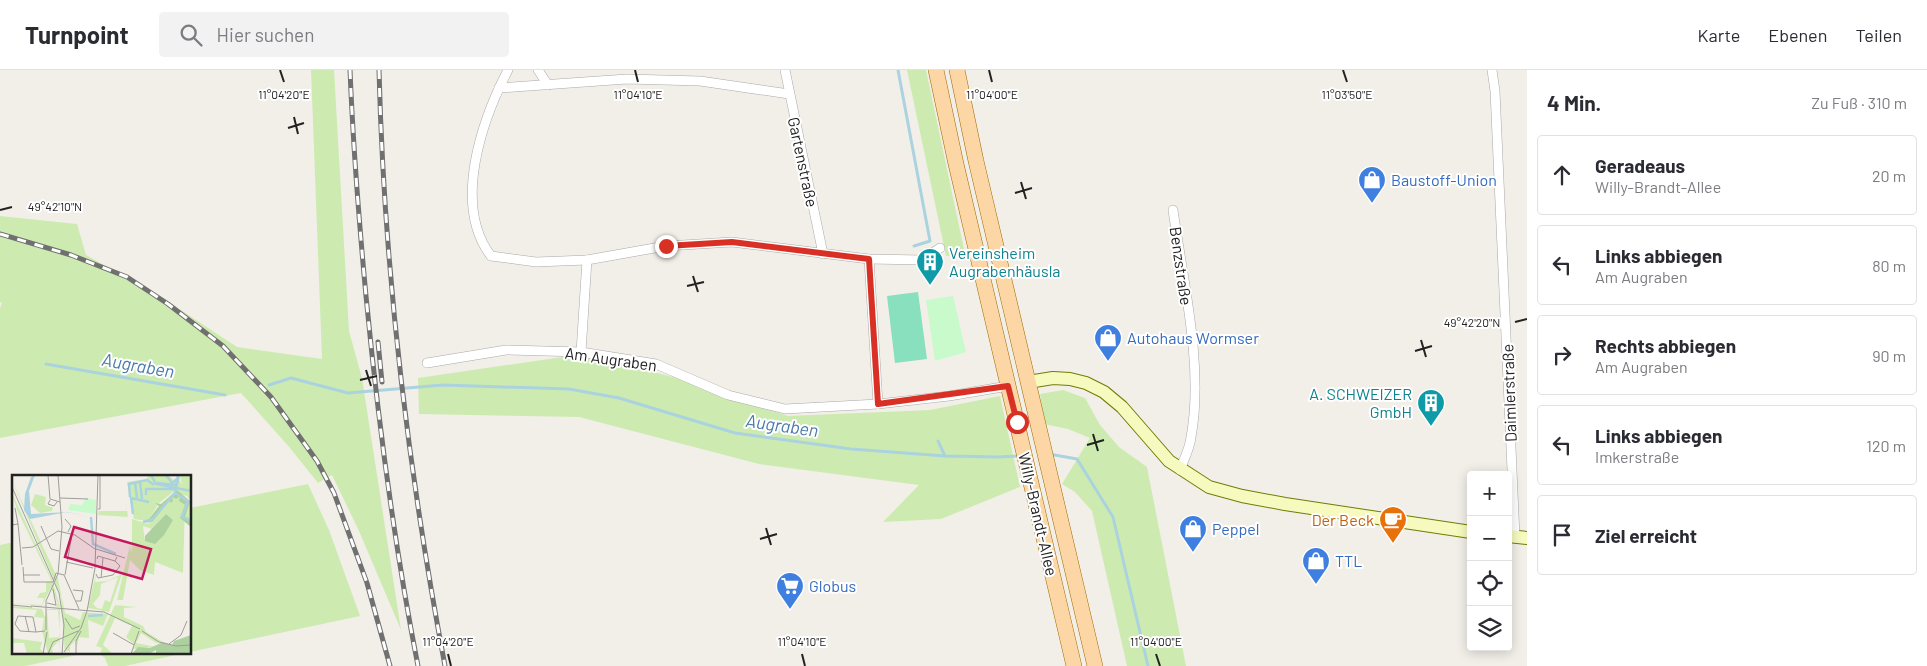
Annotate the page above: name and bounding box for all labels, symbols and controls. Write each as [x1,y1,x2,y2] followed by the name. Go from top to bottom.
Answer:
[159,12,509,57] search box
[25,20,129,49] text: Turnpoint
[177,21,205,49] icon: search
[217,23,314,46] text: Hier suchen
[1697,24,1740,46] text: Karte
[1768,24,1827,46] text: Ebenen
[1855,24,1902,46] text: Teilen
[258,87,310,101] text: 11°04'20"E
[613,87,663,101] text: 11°04'10"E
[966,87,1018,101] text: 11°04'00"E
[1322,87,1372,101] text: 11°03'50"E
[1547,90,1601,115] text: 4 Min.
[1811,93,1907,112] text: Zu Fuß · 310 m
[785,115,822,209] street label: Gartenstraße
[1595,154,1685,177] text: Geradeaus
[1548,161,1576,189] icon: ahead
[1357,165,1387,204] shop icon: Baustoff-Union
[1872,166,1906,185] text: 20 m
[1391,170,1497,189] place label: Baustoff-Union
[1595,177,1721,196] text: Willy-Brandt-Allee
[28,199,82,213] text: 49°42'10"N
[1167,225,1196,306] street label: Benzstraße
[655,235,678,258] route end
[949,243,1061,280] place label: Vereinsheim Augrabenhäusla
[1595,244,1722,267] text: Links abbiegen
[915,247,945,286] building icon: Vereinsheim Augrabenhäusla
[1548,251,1576,279] icon: left
[1872,256,1906,275] text: 80 m
[1595,267,1688,286] text: Am Augraben
[1444,315,1500,329] text: 49°42'20"N
[1093,323,1123,362] shop icon: Autohaus Wormser
[1127,328,1259,347] place label: Autohaus Wormser
[1595,334,1736,357] text: Rechts abbiegen
[1548,341,1576,369] icon: right
[564,343,658,374] street label: Am Augraben
[1497,344,1520,442] street label: Daimlerstraße
[1872,346,1906,365] text: 90 m
[100,348,176,382] water label: Augraben
[1595,357,1688,376] text: Am Augraben
[1309,384,1412,421] place label: A. SCHWEIZER GmbH
[1416,388,1446,427] building icon: A. SCHWEIZER GmbH
[744,409,820,441] water label: Augraben
[1006,411,1029,434] route start
[1595,424,1722,447] text: Links abbiegen
[1548,431,1576,459] icon: left
[1866,436,1906,455] text: 120 m
[1595,447,1679,466] text: Imkerstraße
[1015,450,1062,577] street label: Willy-Brandt-Allee
[1467,471,1512,651] map controls
[1467,471,1512,516] button: +
[12,475,191,654] inset map
[1378,505,1408,544] cafe icon: Der Beck
[1312,510,1374,529] place label: Der Beck
[1178,514,1208,553] shop icon: Peppel
[1467,516,1512,561] button: −
[1212,519,1259,538] place label: Peppel
[1548,521,1576,549] icon: arrive
[1595,524,1697,547] text: Ziel erreicht
[1301,546,1331,585] shop icon: TTL
[1335,551,1362,570] place label: TTL
[1467,561,1512,606] button: locate
[775,571,805,610] supermarket icon: Globus
[809,576,856,595] place label: Globus
[1467,606,1512,651] button: layers
[422,634,474,648] text: 11°04'20"E
[777,634,827,648] text: 11°04'10"E
[1130,634,1182,648] text: 11°04'00"E

